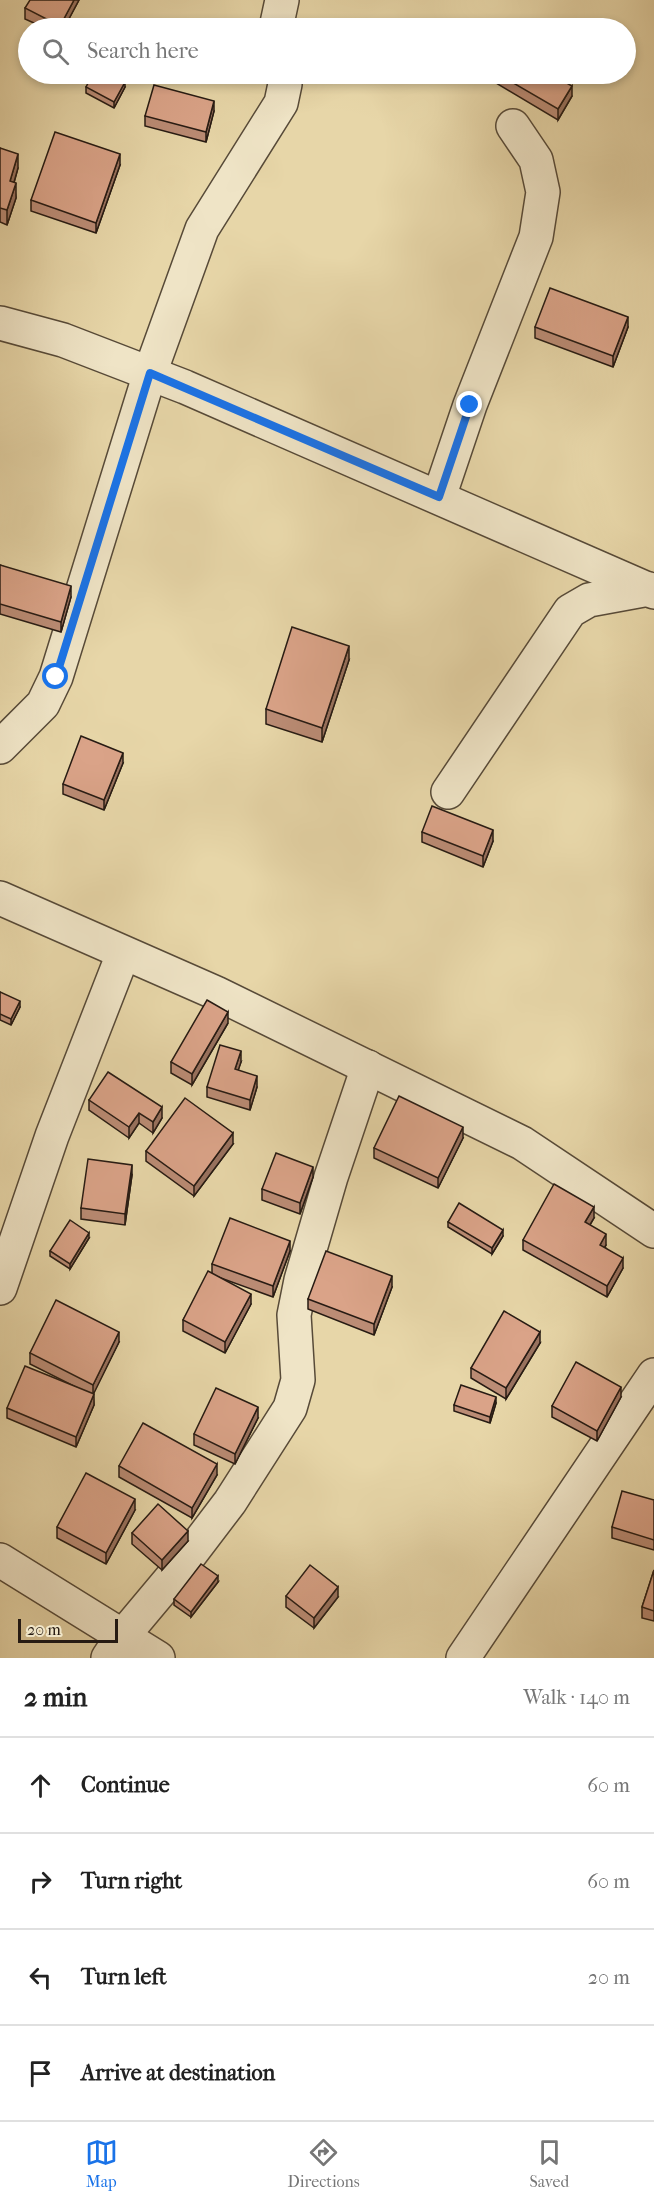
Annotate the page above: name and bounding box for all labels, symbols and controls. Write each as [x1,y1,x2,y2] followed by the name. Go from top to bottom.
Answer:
[18,18,636,84] search box
[39,35,72,68] icon: search
[87,38,199,64] text: Search here
[456,391,482,417] route end
[42,663,68,689] route start
[18,1616,118,1644] scale bar
[27,1620,61,1639] text: 20 m
[24,1682,87,1713] text: 2 min
[523,1686,630,1709] text: Walk · 140 m
[24,1769,57,1802] icon: ahead
[81,1772,170,1798] text: Continue
[587,1774,630,1797] text: 60 m
[24,1865,57,1898] icon: right
[81,1868,182,1894] text: Turn right
[587,1870,630,1893] text: 60 m
[24,1961,57,1994] icon: left
[81,1964,167,1990] text: Turn left
[588,1966,630,1989] text: 20 m
[24,2057,57,2090] icon: arrive
[81,2060,275,2086] text: Arrive at destination
[85,2136,118,2191] tab: Map
[288,2136,360,2191] tab: Directions
[529,2136,569,2191] tab: Saved

